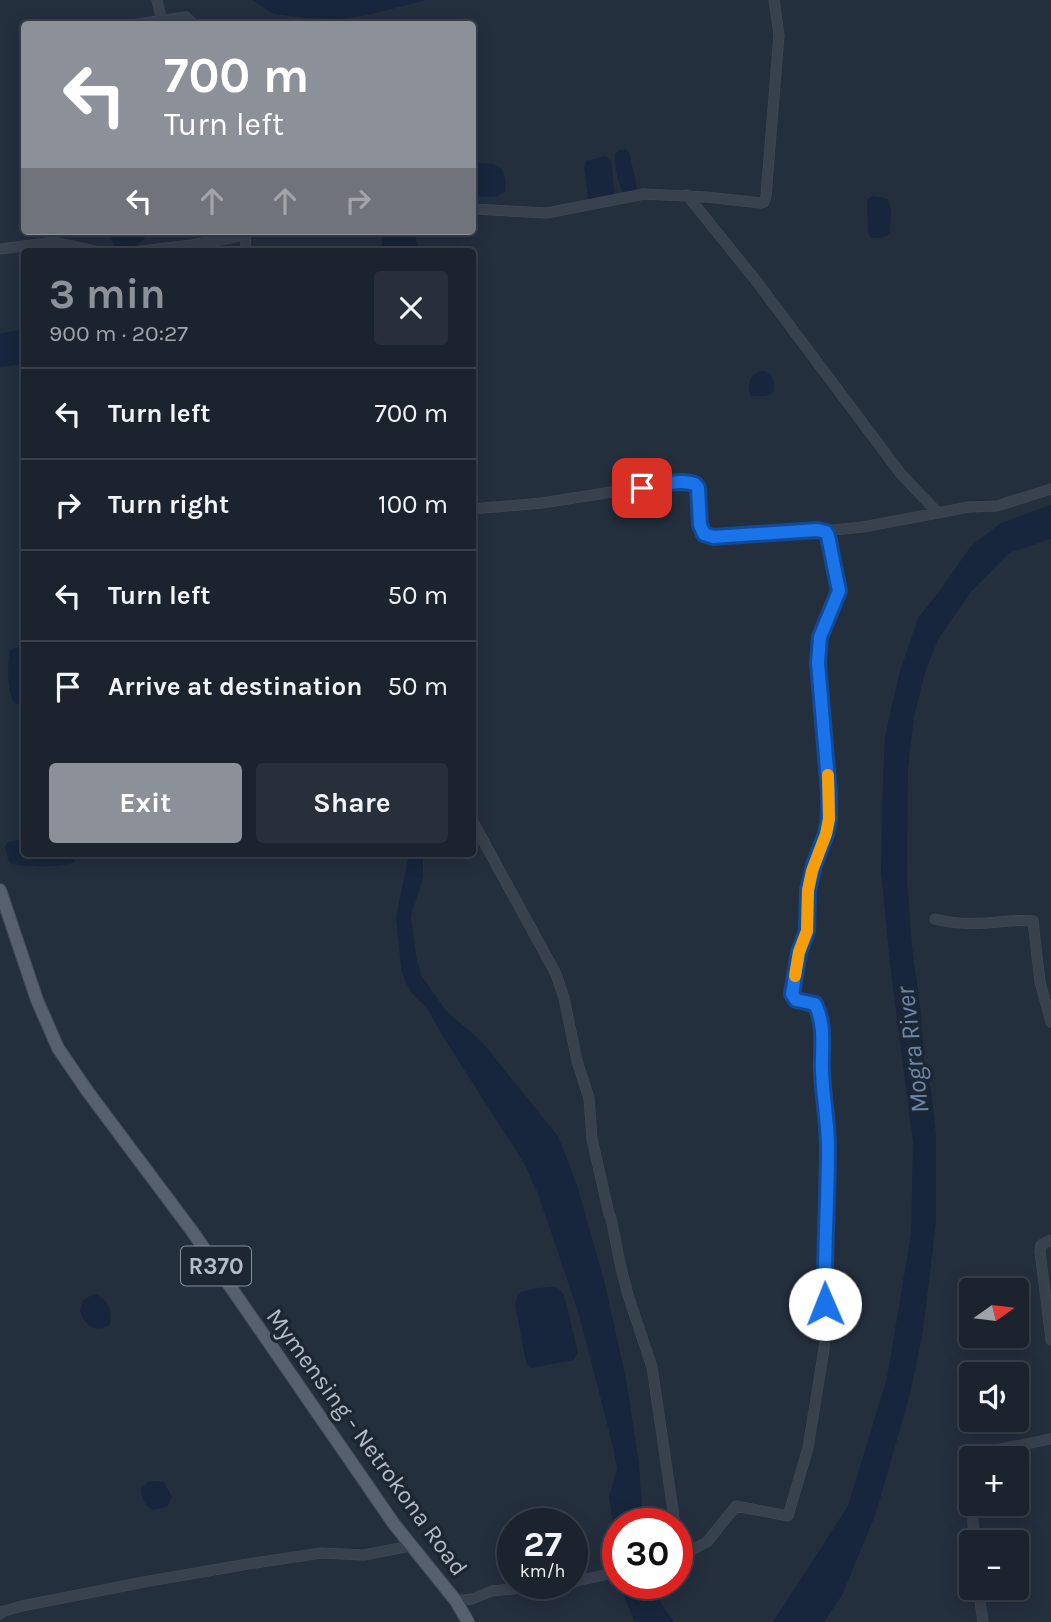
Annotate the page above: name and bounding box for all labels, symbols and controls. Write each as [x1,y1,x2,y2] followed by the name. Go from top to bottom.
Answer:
[164,47,309,104] text: 700 m
[49,49,140,140] icon: left
[164,106,284,143] text: Turn left
[120,182,158,220] icon: left
[193,182,231,220] icon: ahead
[266,182,304,220] icon: ahead
[339,182,377,220] icon: right
[49,269,166,319] text: 3 min
[374,271,448,345] button: close
[49,320,188,347] text: 900 m · 20:27
[49,395,87,433] icon: left
[108,398,210,429] text: Turn left
[374,398,448,429] text: 700 m
[612,458,672,518] pin
[623,469,661,507] icon: arrive
[49,486,87,524] icon: right
[108,489,229,520] text: Turn right
[378,489,448,520] text: 100 m
[49,577,87,615] icon: left
[108,580,210,611] text: Turn left
[387,580,448,611] text: 50 m
[49,668,87,706] icon: arrive
[108,671,362,702] text: Arrive at destination
[387,671,448,702] text: 50 m
[49,763,242,843] button: Exit
[256,763,448,843] button: Share
[889,984,936,1115] water label: Mogra River
[181,1246,251,1286] road number: R370
[788,1267,862,1341] position arrow
[959,1278,1029,1348] north arrow
[959,1278,1029,1600] map controls
[261,1303,473,1581] street label: Mymensing - Netrokona Road
[959,1362,1029,1432] button: sound
[959,1446,1029,1516] button: +
[602,1508,693,1599] speed limit sign: 30
[523,1524,562,1565] text: 27
[959,1530,1029,1600] button: −
[520,1560,565,1582] text: km/h

